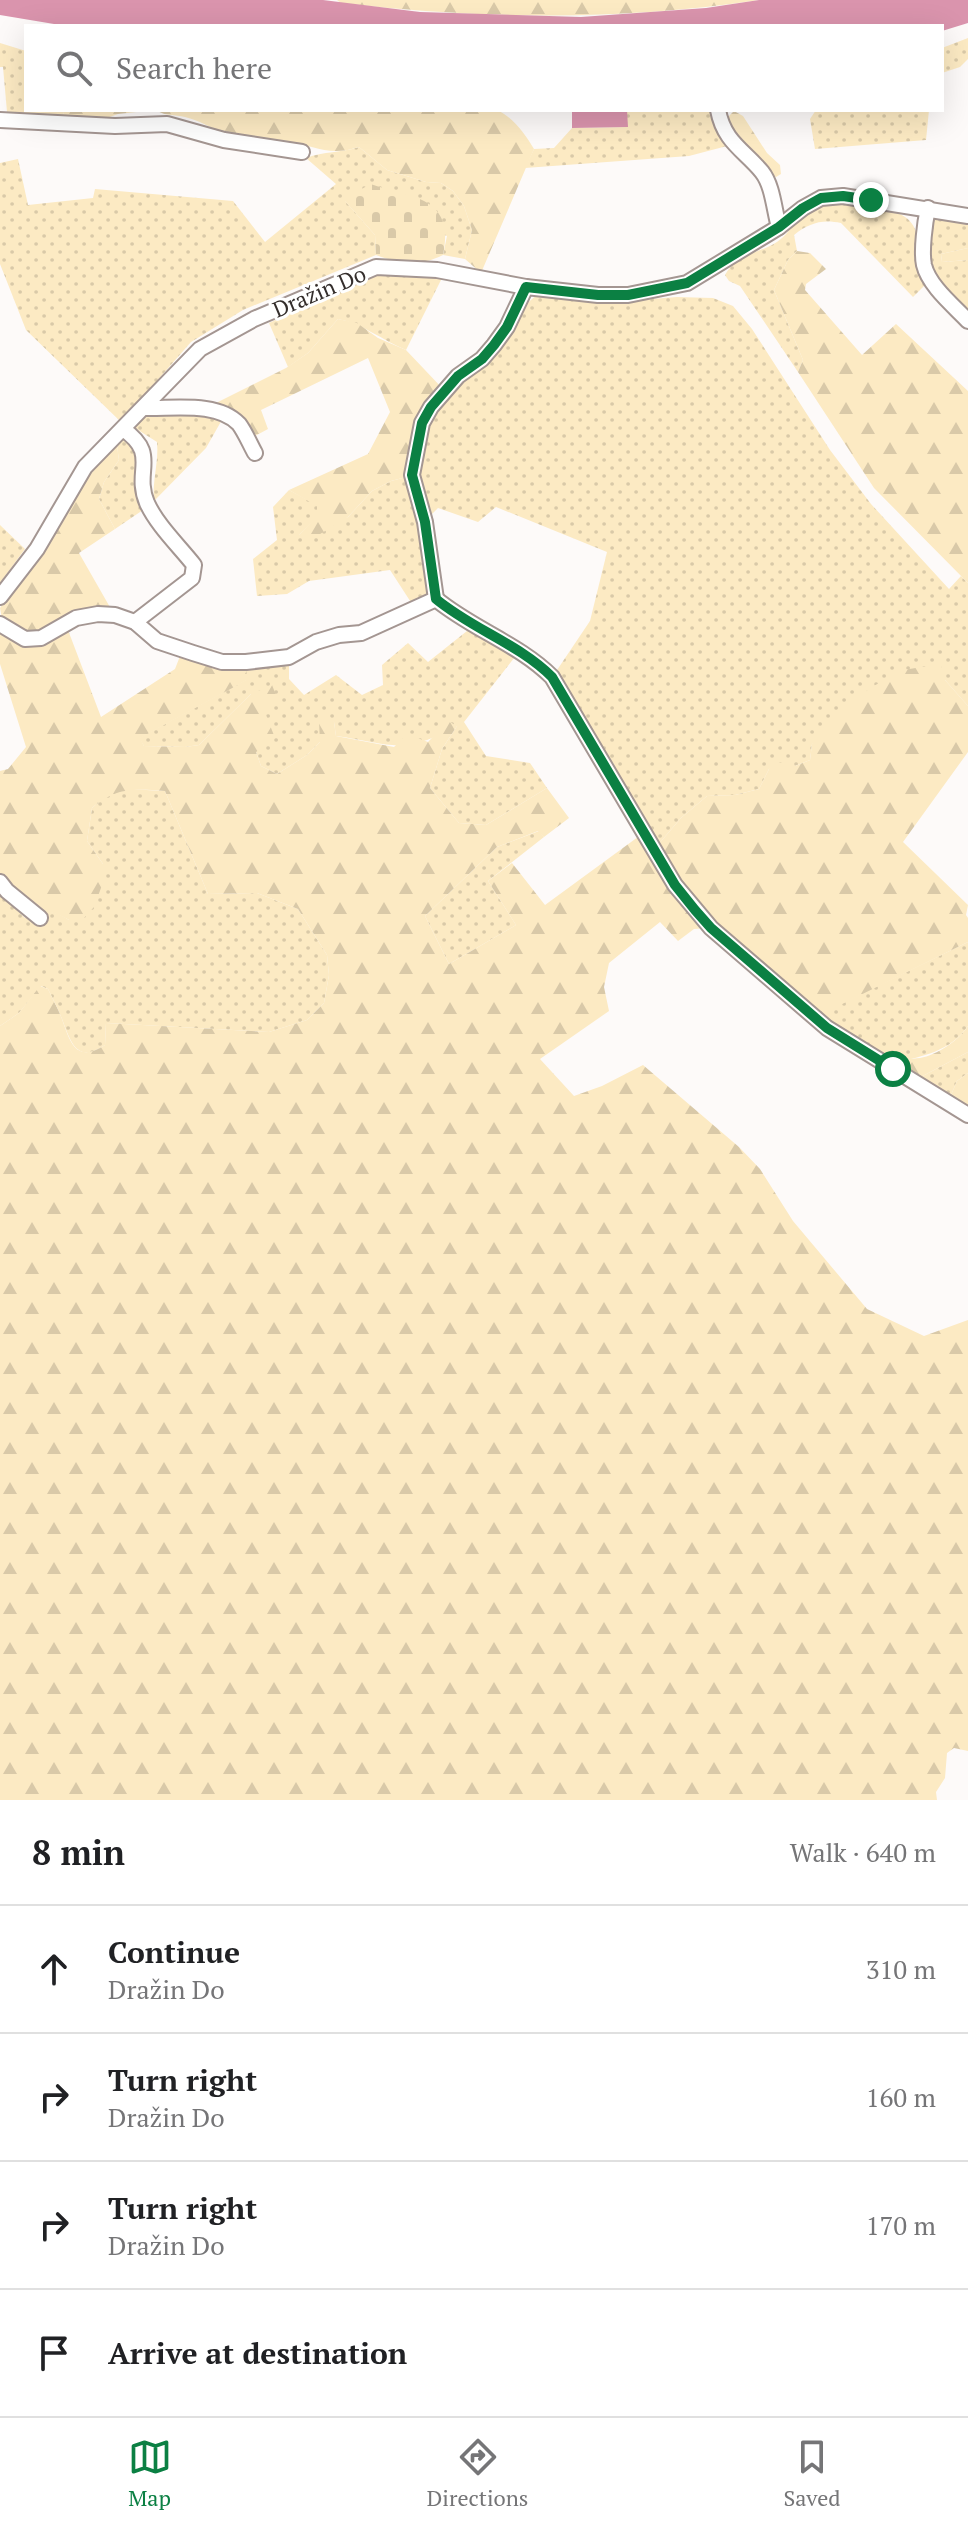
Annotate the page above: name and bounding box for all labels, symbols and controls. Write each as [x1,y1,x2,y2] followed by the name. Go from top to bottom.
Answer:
[24,24,944,112] search box
[52,46,96,90] icon: search
[116,48,272,88] text: Search here
[853,182,889,218] route end
[268,258,370,324] street label: Dražin Do
[875,1051,911,1087] route start
[32,1830,125,1875] text: 8 min
[790,1835,936,1869] text: Walk · 640 m
[108,1932,240,1972] text: Continue
[32,1947,76,1991] icon: ahead
[866,1952,936,1986] text: 310 m
[108,1972,225,2006] text: Dražin Do
[108,2060,257,2100] text: Turn right
[32,2075,76,2119] icon: right
[866,2080,936,2114] text: 160 m
[108,2100,225,2134] text: Dražin Do
[108,2188,257,2228] text: Turn right
[32,2203,76,2247] icon: right
[866,2208,936,2242] text: 170 m
[108,2228,225,2262] text: Dražin Do
[32,2331,76,2375] icon: arrive
[108,2333,407,2373] text: Arrive at destination
[128,2435,172,2512] tab: Map
[427,2435,528,2512] tab: Directions
[783,2435,840,2512] tab: Saved

